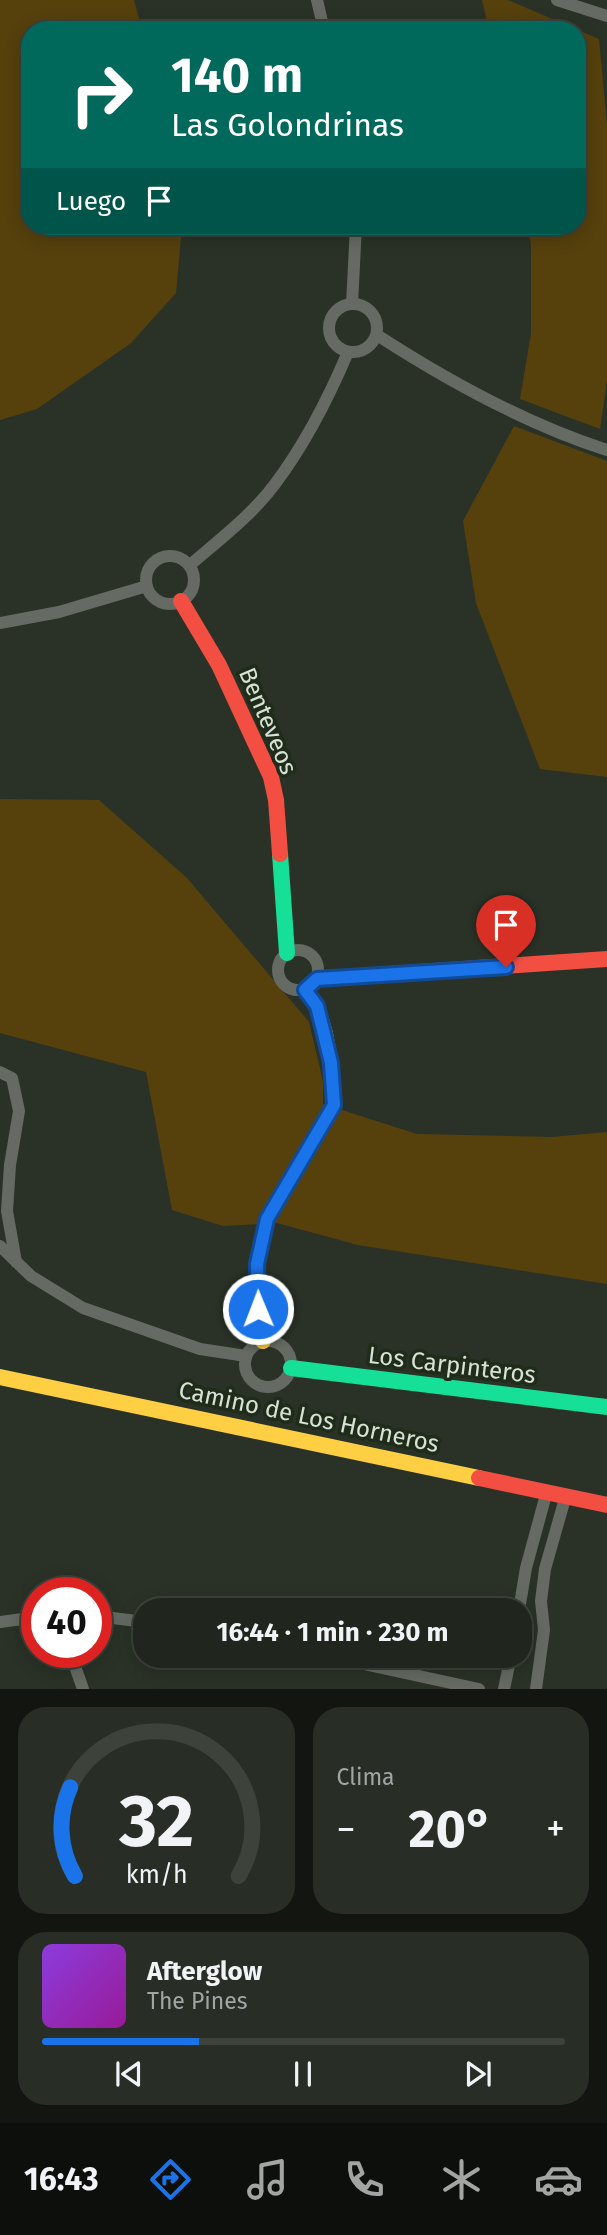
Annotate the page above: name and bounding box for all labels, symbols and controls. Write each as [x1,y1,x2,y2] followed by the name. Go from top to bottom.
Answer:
[171,46,303,105] text: 140 m
[56,49,147,140] icon: right
[171,106,404,144] text: Las Golondrinas
[140,182,178,220] icon: arrive
[56,186,126,217] text: Luego
[233,663,303,779] street label: Benteveos
[476,895,536,967] pin
[487,906,525,944] icon: arrive
[221,1272,295,1346] position arrow
[367,1341,537,1389] street label: Los Carpinteros
[176,1376,442,1458] street label: Camino de Los Horneros
[21,1577,112,1668] speed limit sign: 40
[216,1617,449,1648] text: 16:44 · 1 min · 230 m
[337,1763,395,1791] text: Clima
[118,1779,194,1866] text: 32
[409,1798,493,1861] text: 20°
[337,1806,356,1852] text: −
[546,1806,565,1852] text: +
[125,1860,187,1890] text: km/h
[147,1956,262,1987] text: Afterglow
[147,1987,248,2015] text: The Pines
[110,2055,148,2093] icon: previous
[284,2055,322,2093] icon: pause
[459,2055,497,2093] icon: next
[146,2155,195,2204] icon: directions
[243,2155,292,2204] icon: music
[340,2155,389,2204] icon: phone
[437,2155,486,2204] icon: climate
[534,2155,583,2204] icon: car
[24,2160,99,2198] text: 16:43

